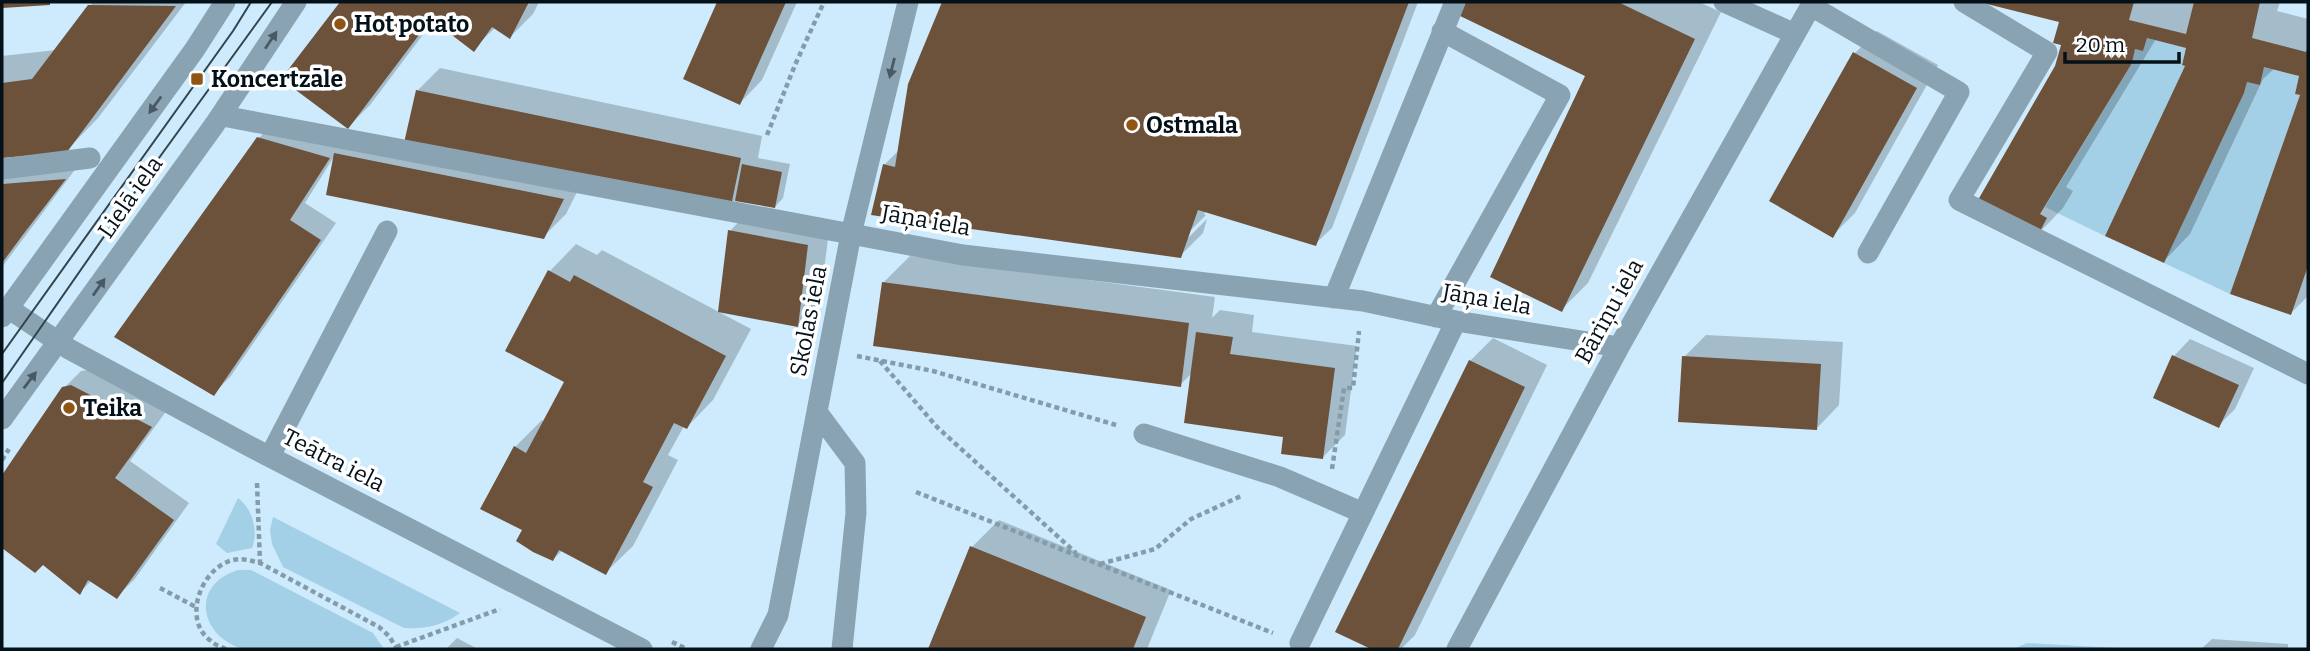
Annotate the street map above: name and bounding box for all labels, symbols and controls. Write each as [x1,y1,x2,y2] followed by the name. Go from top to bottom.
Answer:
[354,10,469,38] place label: Hot potato
[332,16,348,32] marker: Hot potato
[2065,21,2179,65] scale bar
[264,31,278,49] one-way arrow
[2076,32,2125,58] text: 20 m
[886,57,897,79] one-way arrow
[211,65,343,93] place label: Koncertzāle
[189,71,205,87] marker: Koncertzāle
[148,96,162,114] one-way arrow
[1146,111,1238,139] place label: Ostmala
[1124,117,1140,133] marker: Ostmala
[92,150,169,243] street label: Lielā iela
[878,198,973,243] street label: Jāņa iela
[1569,253,1650,369] street label: Bāriņu iela
[784,263,833,379] street label: Skolas iela
[1439,277,1534,322] street label: Jāņa iela
[91,278,106,296] one-way arrow
[23,371,37,389] one-way arrow
[83,394,142,422] place label: Teika
[61,400,77,416] marker: Teika
[278,422,390,498] street label: Teātra iela

